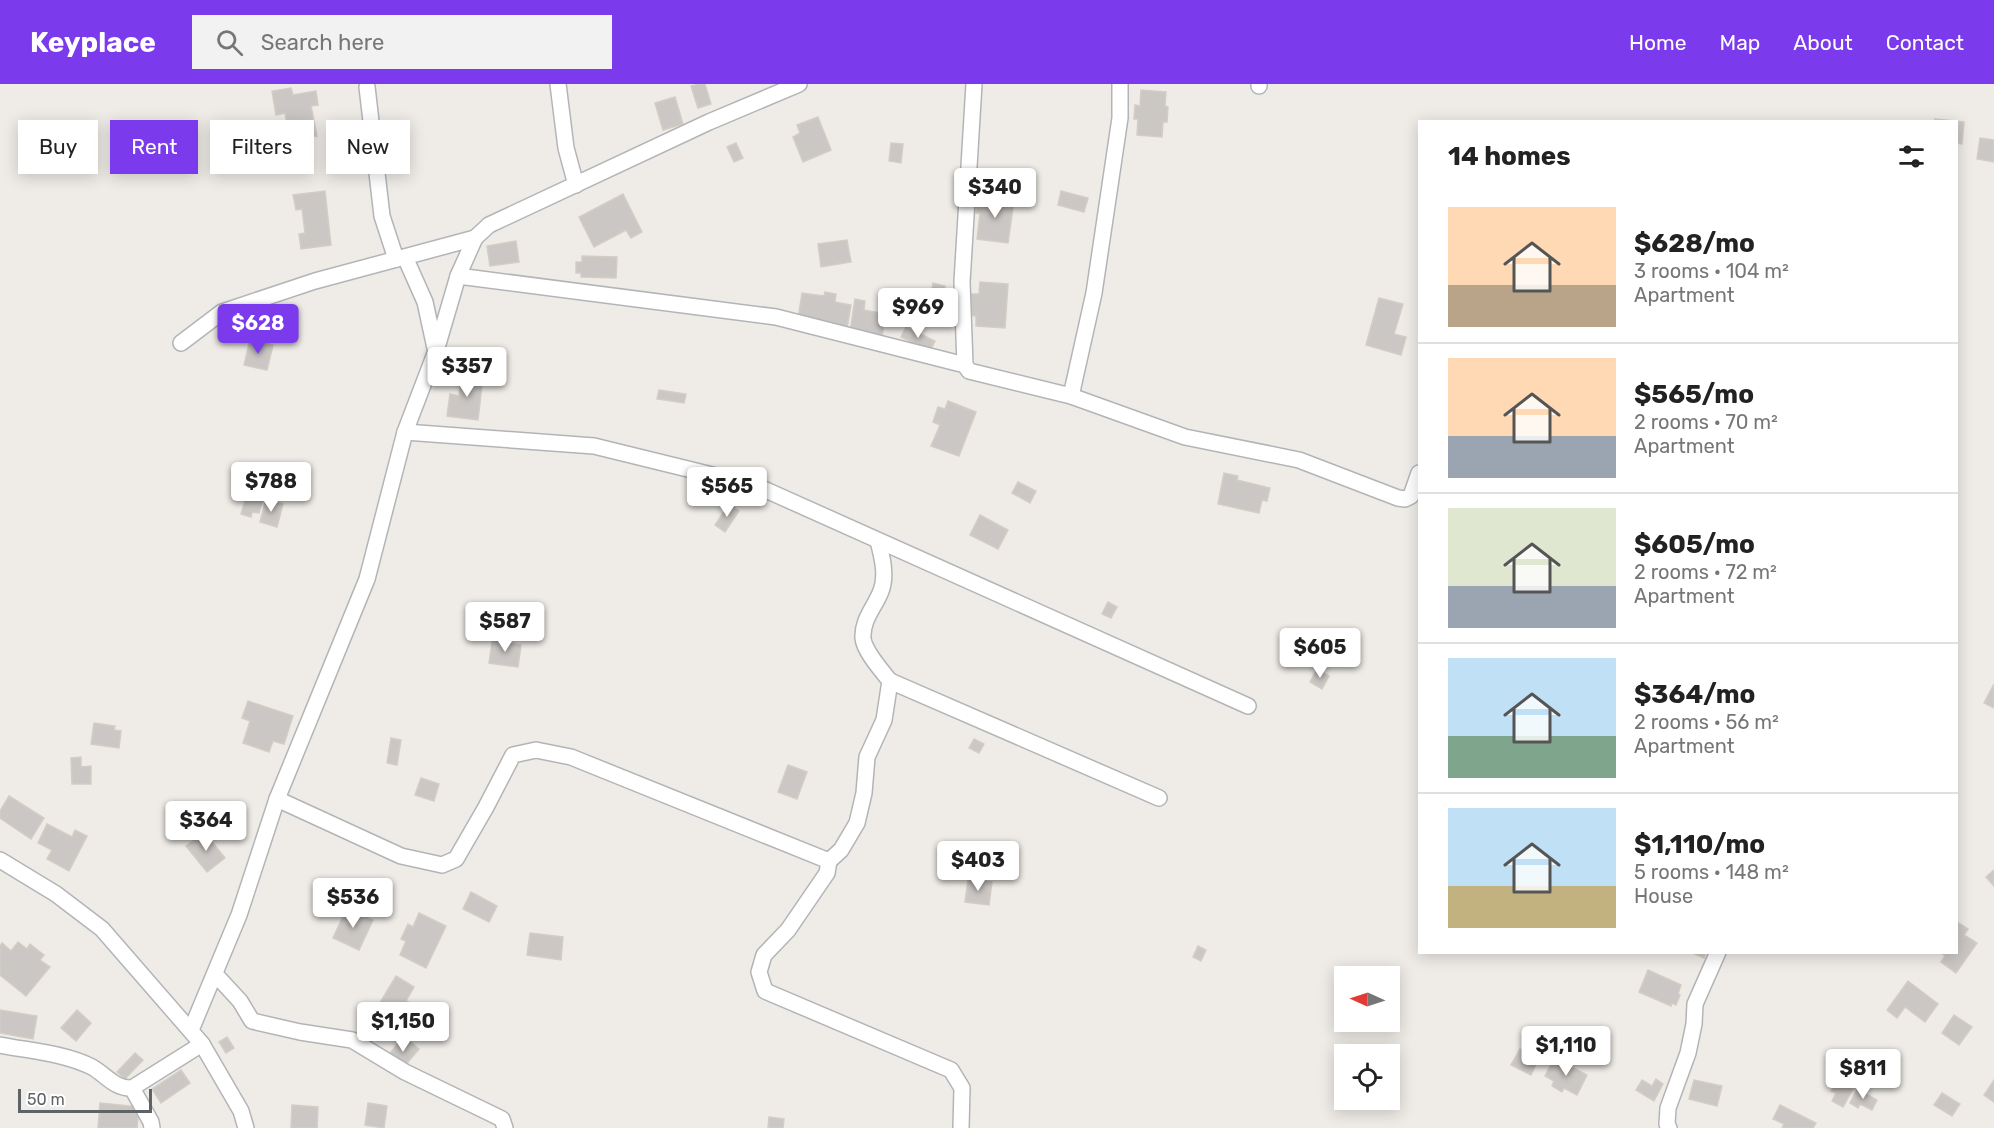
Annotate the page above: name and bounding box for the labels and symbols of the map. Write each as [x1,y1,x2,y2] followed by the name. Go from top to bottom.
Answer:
[959,168,1031,219] pin: $340
[882,288,954,339] pin: $969
[222,304,294,355] pin: $628
[431,347,503,398] pin: $357
[235,462,307,513] pin: $788
[691,467,763,518] pin: $565
[469,602,541,653] pin: $587
[1284,628,1356,679] pin: $605
[170,801,242,852] pin: $364
[942,841,1014,892] pin: $403
[317,878,389,929] pin: $536
[1334,966,1400,1032] north arrow
[354,1002,452,1053] pin: $1,150
[1517,1026,1615,1077] pin: $1,110
[1827,1049,1899,1100] pin: $811
[18,1086,152,1114] scale bar

